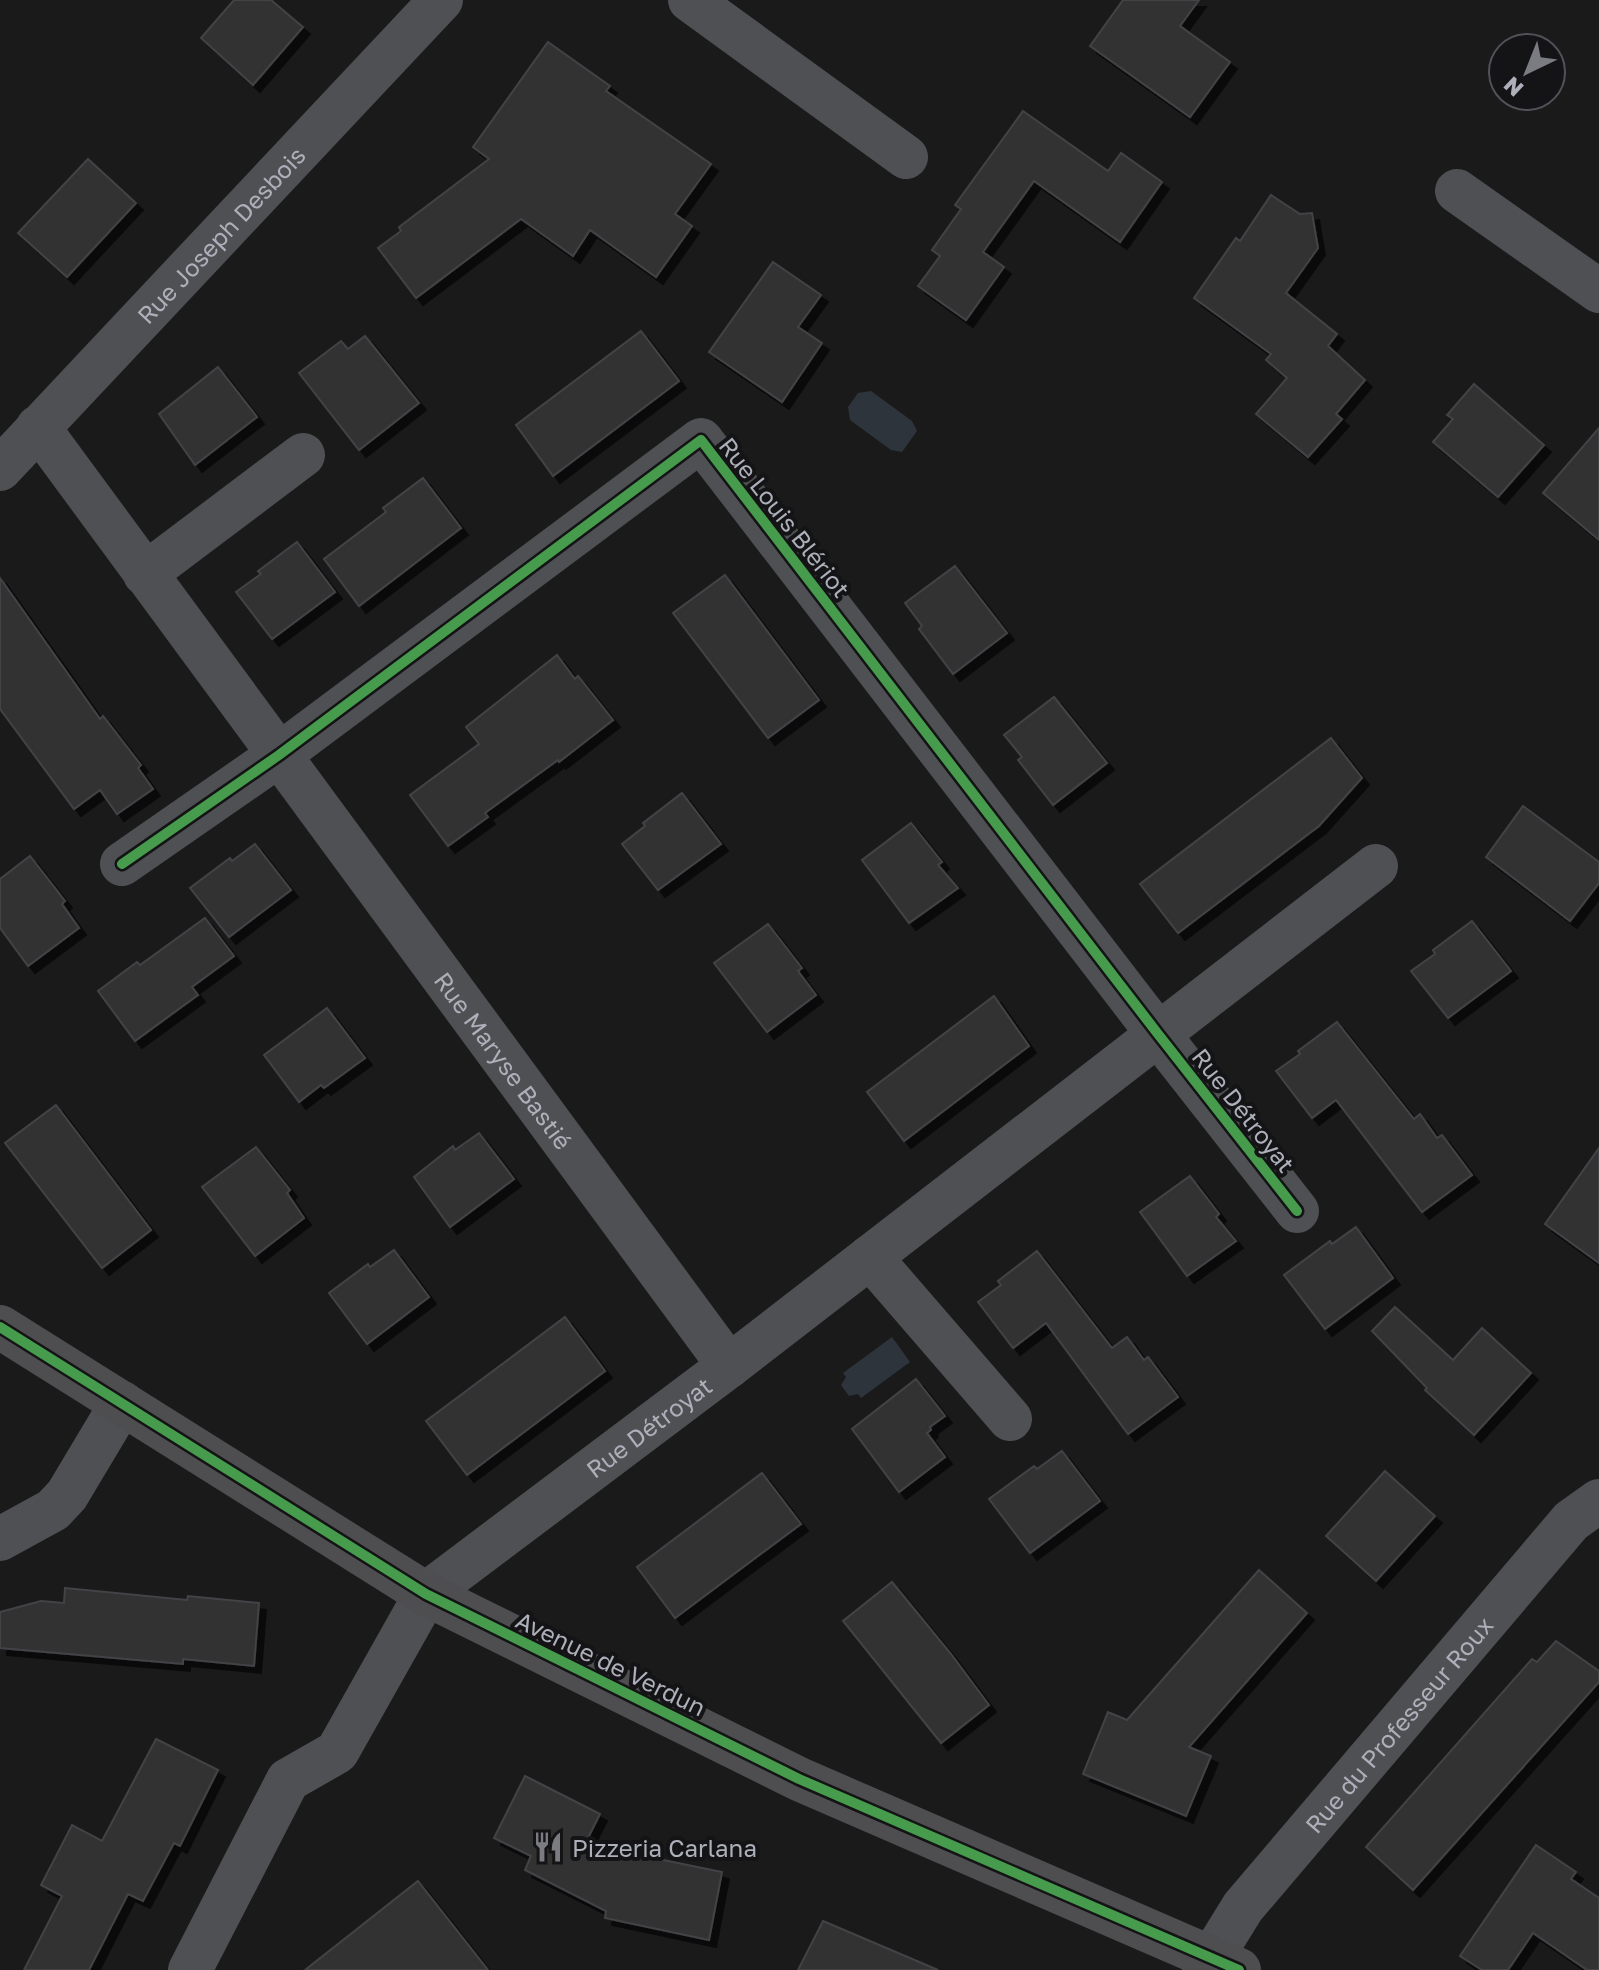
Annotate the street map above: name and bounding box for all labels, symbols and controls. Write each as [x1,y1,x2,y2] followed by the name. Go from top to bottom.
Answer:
[1487,32,1567,112] north arrow
[1498,71,1528,103] text: N
[131,140,311,329] street label: Rue Joseph Desbois
[714,431,856,603] street label: Rue Louis Blériot
[429,966,579,1154] street label: Rue Maryse Bastié
[1187,1042,1301,1178] street label: Rue Détroyat
[580,1370,717,1483] street label: Rue Détroyat
[512,1605,710,1721] street label: Avenue de Verdun
[1298,1610,1498,1838] street label: Rue du Professeur Roux
[531,1830,565,1864] restaurant icon: Pizzeria Carlana
[572,1833,757,1862] place label: Pizzeria Carlana

